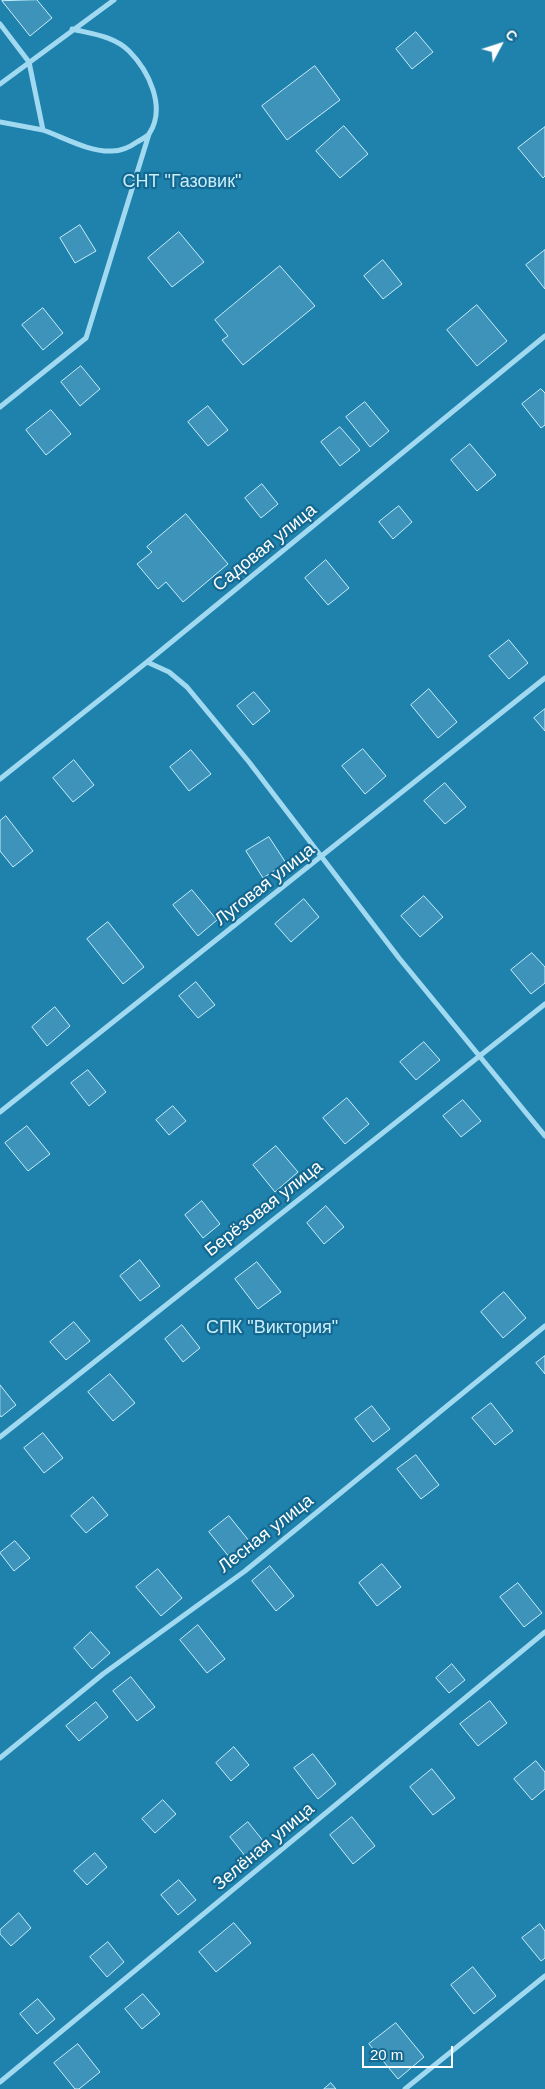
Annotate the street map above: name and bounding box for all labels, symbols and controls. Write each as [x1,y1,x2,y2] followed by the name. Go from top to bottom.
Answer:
[475,20,525,70] north arrow
[502,26,521,44] text: С
[123,171,241,193] park label: СНТ "Газовик"
[209,500,321,596] street label: Садовая улица
[211,839,319,931] street label: Луговая улица
[201,1156,327,1262] street label: Берёзовая улица
[206,1317,338,1339] park label: СПК "Виктория"
[214,1490,318,1578] street label: Лесная улица
[209,1799,319,1895] street label: Зелёная улица
[365,2036,456,2068] scale bar
[370,2046,403,2063] text: 20 m

